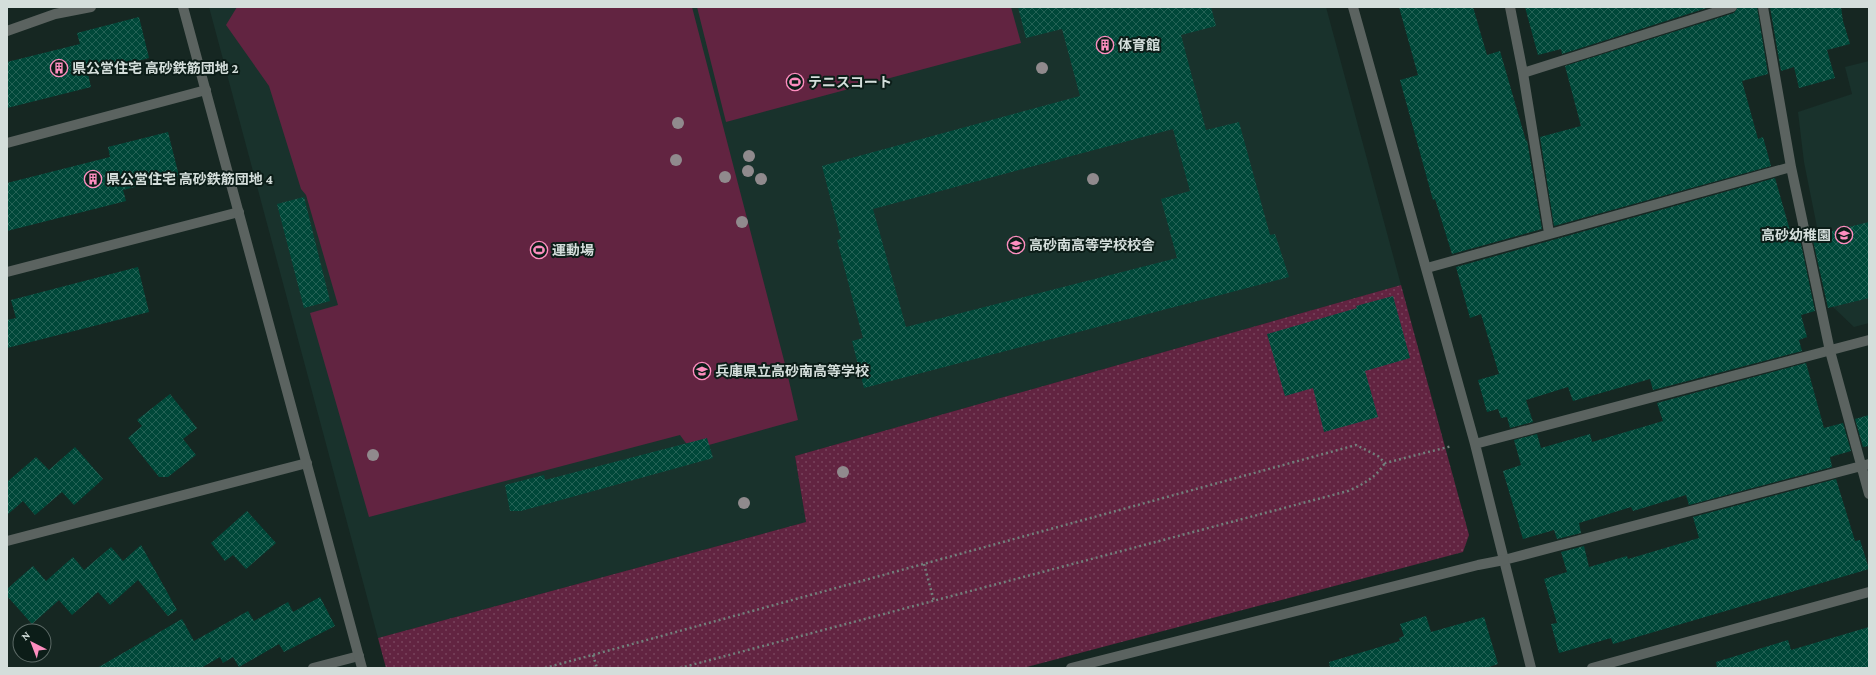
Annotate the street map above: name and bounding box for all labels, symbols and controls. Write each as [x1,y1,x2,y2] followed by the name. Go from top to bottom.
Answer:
[1095,35,1115,55] building icon: 体育館
[1118,37,1160,53] place label: 体育館
[49,58,69,78] building icon: 県公営住宅 高砂鉄筋団地 2
[72,60,239,76] place label: 県公営住宅 高砂鉄筋団地 2
[785,72,805,92] sports icon: テニスコート
[808,74,892,90] place label: テニスコート
[83,169,103,189] building icon: 県公営住宅 高砂鉄筋団地 4
[106,171,273,187] place label: 県公営住宅 高砂鉄筋団地 4
[1834,225,1854,245] school or university icon: 高砂幼稚園
[1761,227,1831,243] place label: 高砂幼稚園
[1006,235,1026,255] school or university icon: 高砂南高等学校校舎
[1029,237,1155,253] place label: 高砂南高等学校校舎
[529,240,549,260] sports icon: 運動場
[552,242,594,258] place label: 運動場
[692,361,712,381] school or university icon: 兵庫県立高砂南高等学校
[715,363,869,379] place label: 兵庫県立高砂南高等学校
[12,623,52,663] north arrow
[19,628,32,643] text: N

